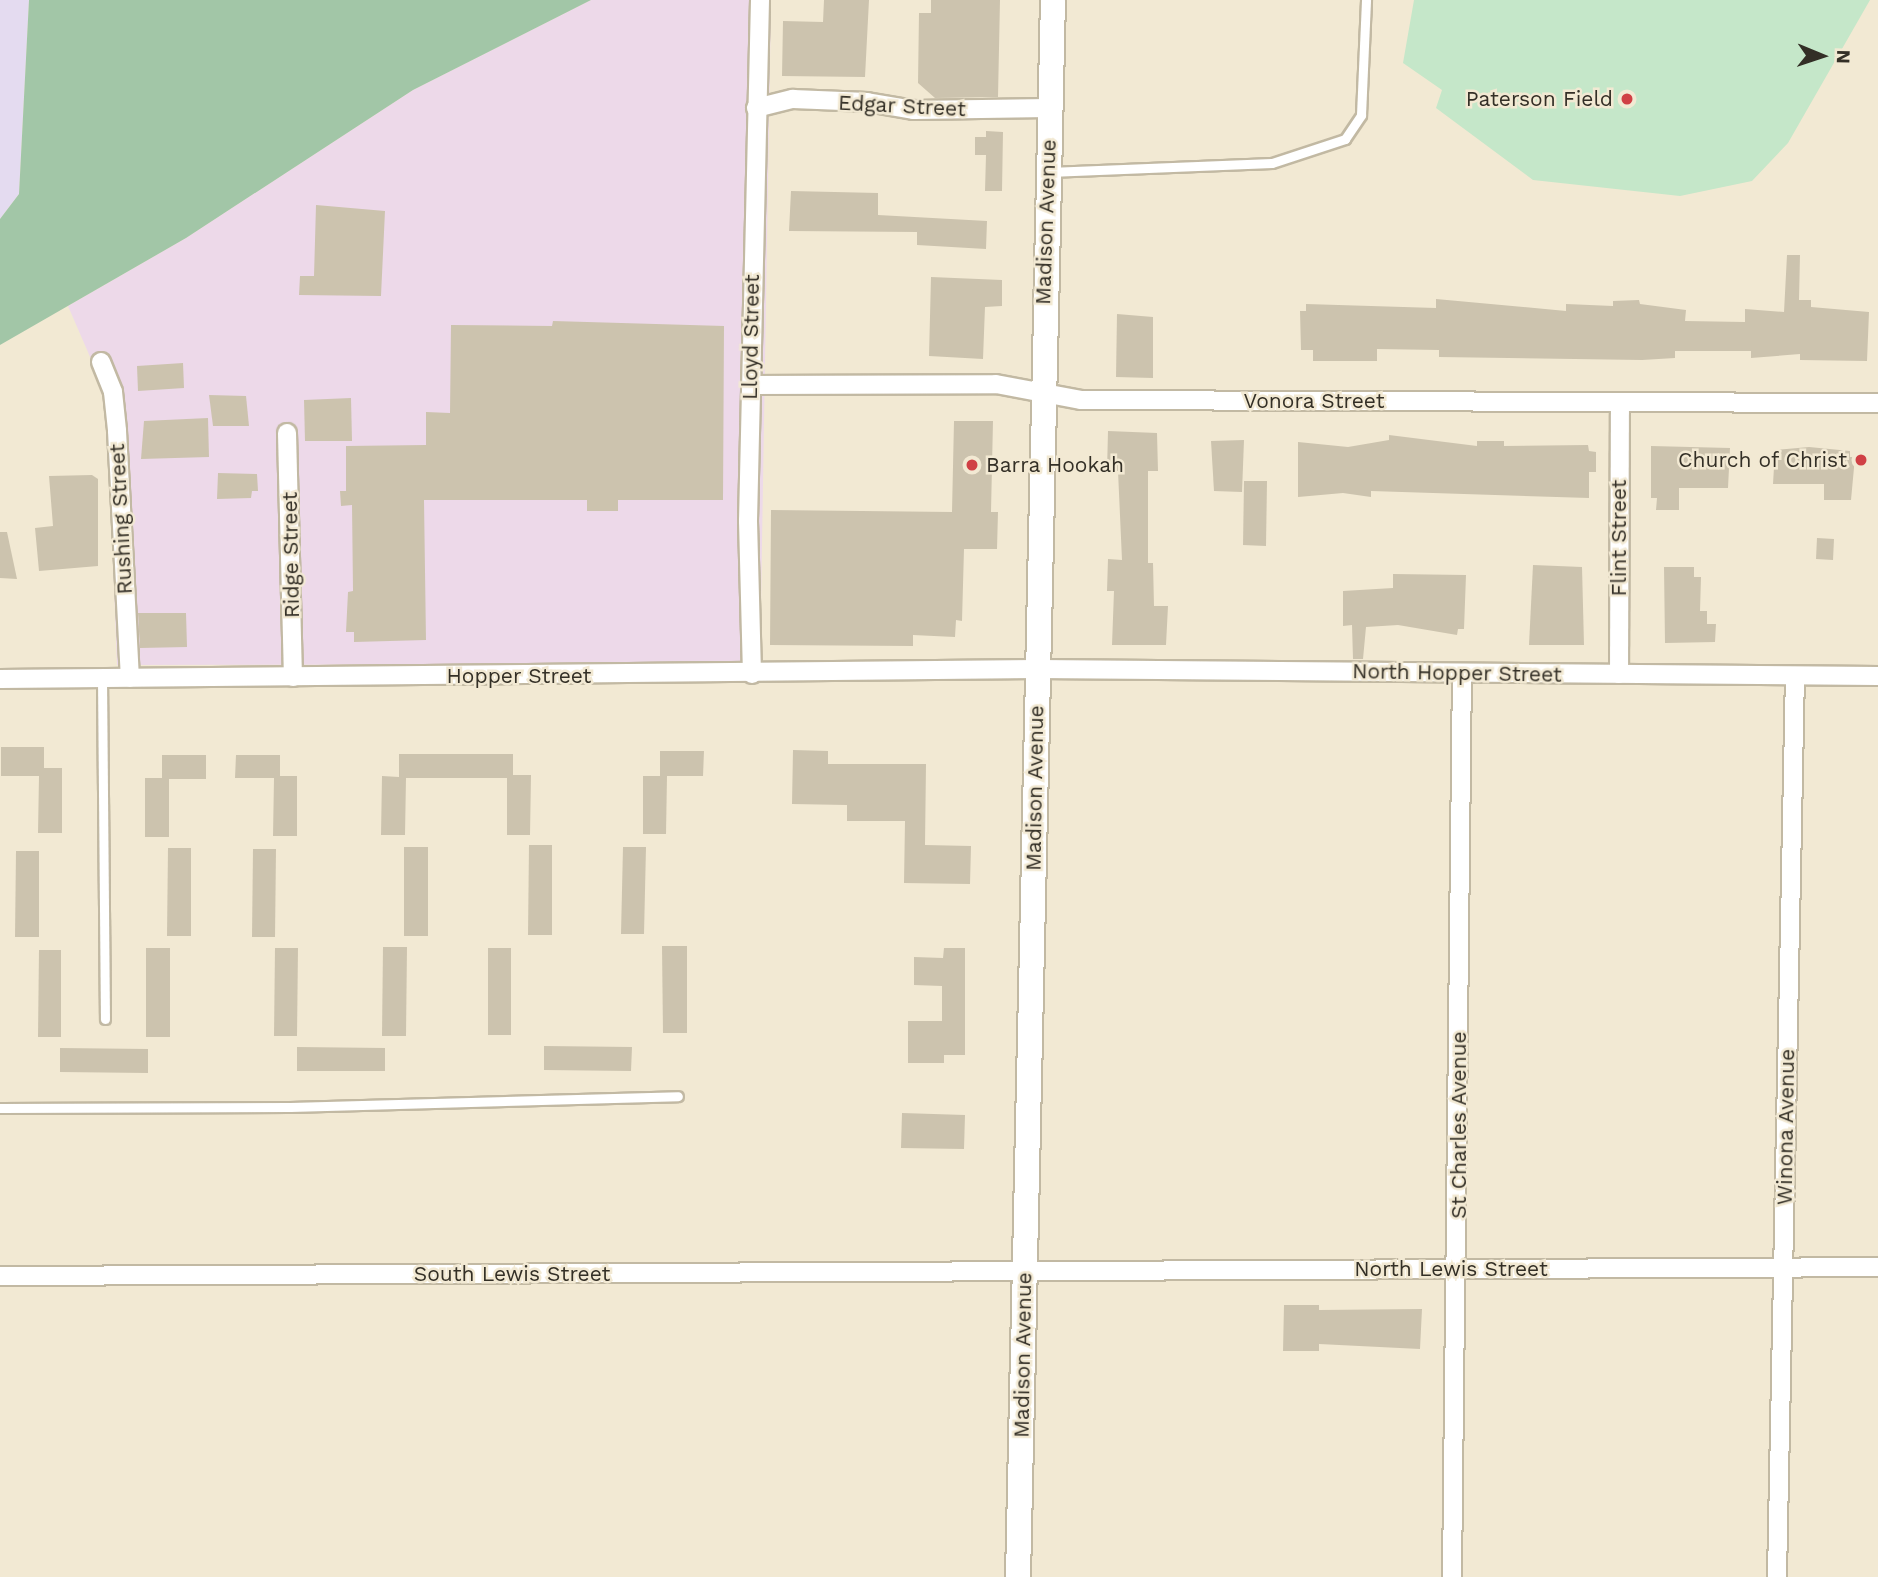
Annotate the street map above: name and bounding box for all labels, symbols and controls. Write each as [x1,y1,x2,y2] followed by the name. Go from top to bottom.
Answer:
[1787,21,1857,91] north arrow
[1832,49,1855,64] text: N
[1466,86,1613,112] place label: Paterson Field
[837,90,967,122] street label: Edgar Street
[1619,91,1635,107] marker: Paterson Field
[1031,138,1061,306] street label: Madison Avenue
[737,274,765,400] street label: Lloyd Street
[1243,388,1385,414] street label: Vonora Street
[104,443,138,595] street label: Rushing Street
[1677,447,1847,473] place label: Church of Christ
[986,452,1125,478] place label: Barra Hookah
[1853,452,1869,468] marker: Church of Christ
[964,457,980,473] marker: Barra Hookah
[1606,480,1632,596] street label: Flint Street
[277,492,305,618] street label: Ridge Street
[1352,659,1562,687] street label: North Hopper Street
[446,663,592,689] street label: Hopper Street
[1021,705,1049,871] street label: Madison Avenue
[1446,1031,1472,1219] street label: St Charles Avenue
[1772,1048,1800,1206] street label: Winona Avenue
[1354,1256,1548,1282] street label: North Lewis Street
[414,1261,610,1287] street label: South Lewis Street
[1009,1272,1037,1438] street label: Madison Avenue

